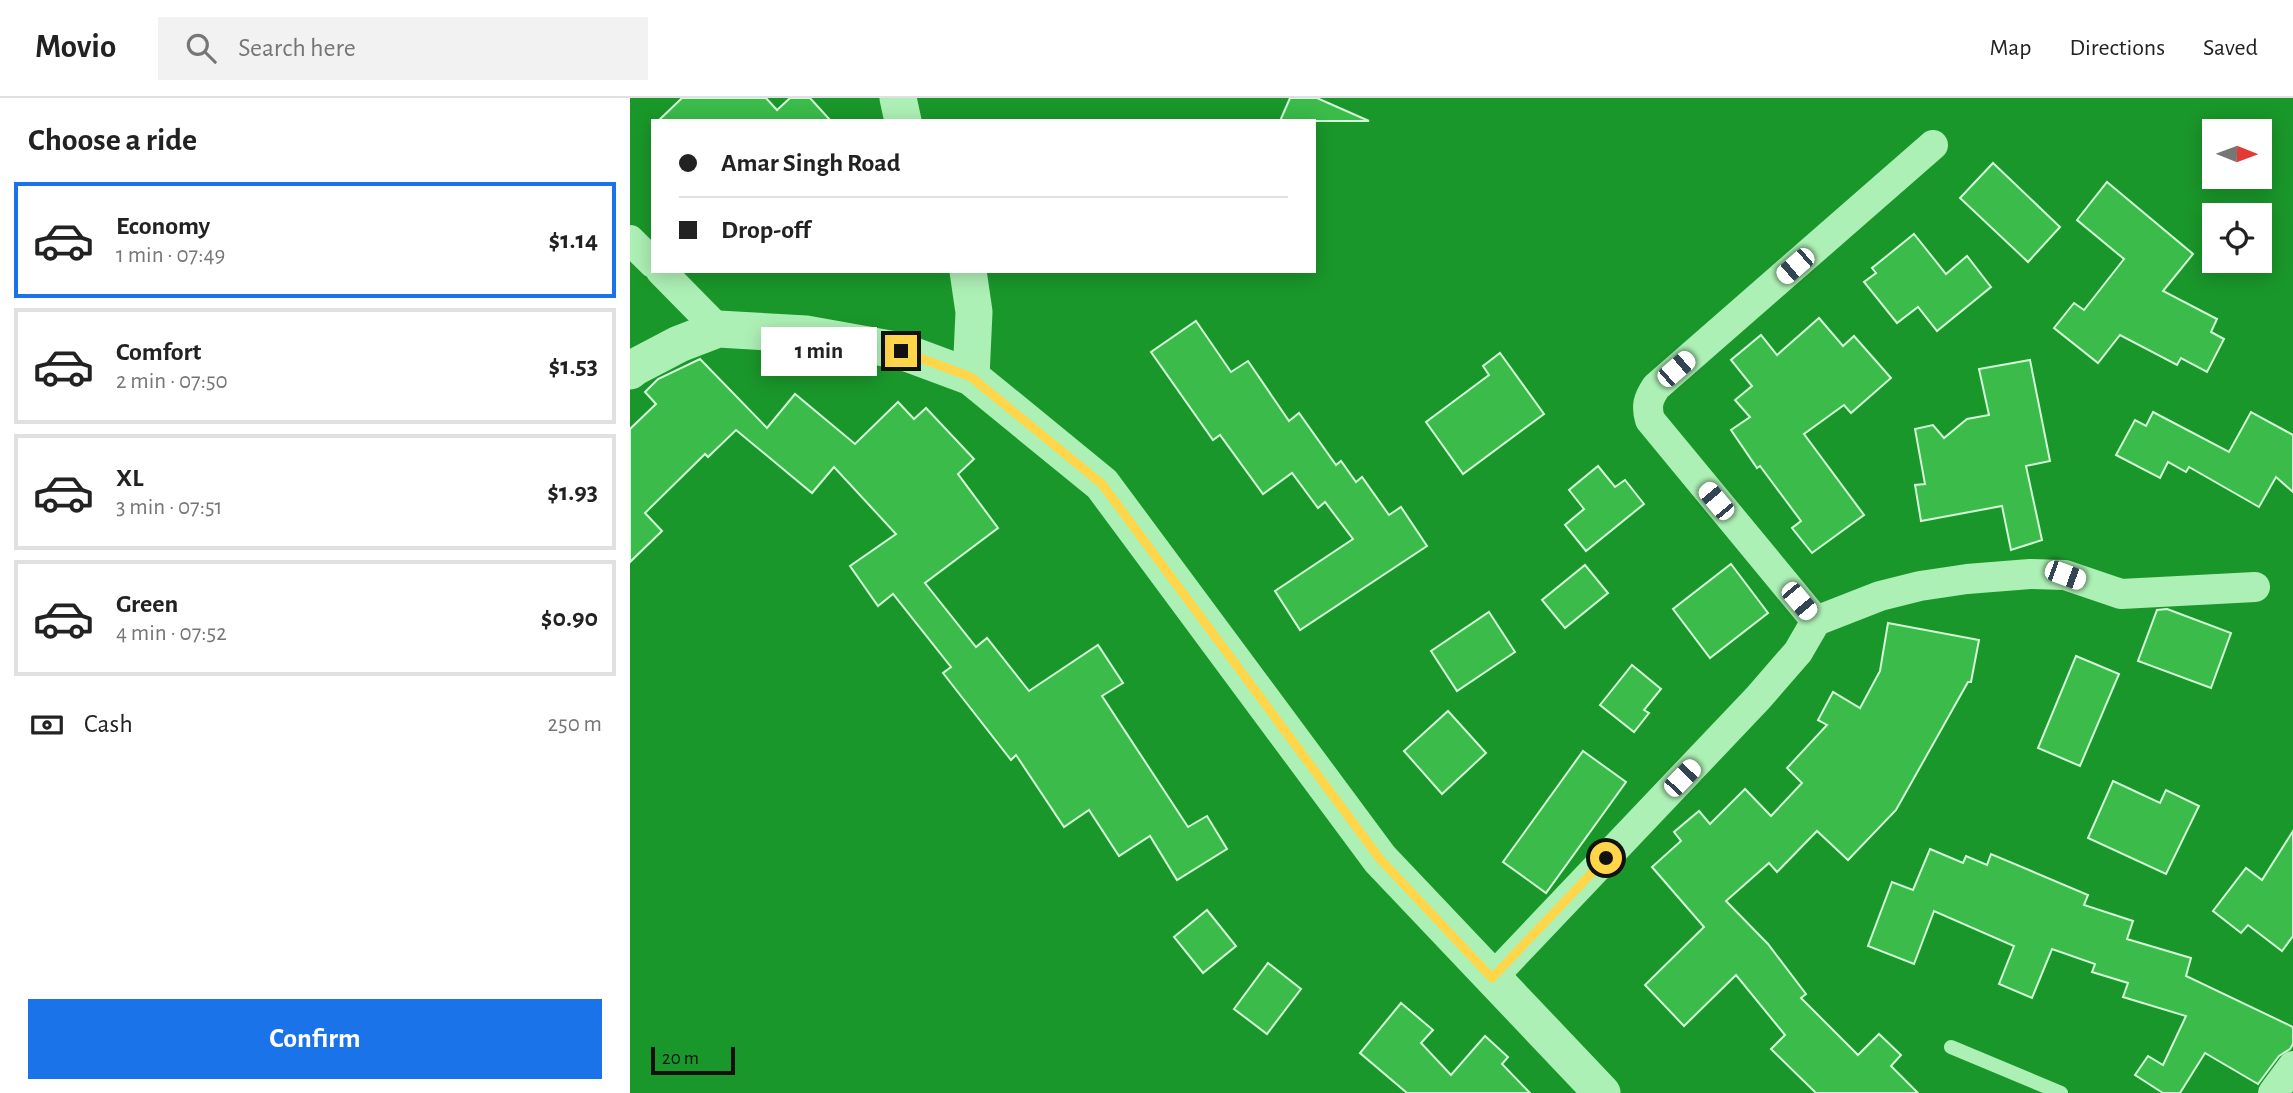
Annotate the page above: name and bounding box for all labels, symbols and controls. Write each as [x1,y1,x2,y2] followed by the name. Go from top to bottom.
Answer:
[158,17,648,80] search box
[182,29,220,67] icon: search
[35,31,116,64] text: Movio
[238,35,356,61] text: Search here
[1989,36,2031,60] text: Map
[2069,36,2165,60] text: Directions
[2203,36,2258,60] text: Saved
[2202,119,2272,189] north arrow
[2202,119,2272,273] map controls
[28,124,197,156] text: Choose a ride
[721,150,901,176] text: Amar Singh Road
[2202,203,2272,273] button: locate
[32,209,95,272] icon: car
[116,213,210,239] text: Economy
[721,217,810,243] text: Drop-off
[549,227,598,253] text: $1.14
[116,244,225,267] text: 1 min · 07:49
[1773,244,1818,288] car
[761,327,876,376] callout: 1 min
[32,335,95,398] icon: car
[885,335,917,367] route end
[116,339,201,365] text: Comfort
[795,340,843,363] text: 1 min
[1654,347,1699,391] car
[549,353,598,379] text: $1.53
[116,370,228,393] text: 2 min · 07:50
[32,461,95,524] icon: car
[116,465,143,491] text: XL
[1695,478,1738,524] car
[547,479,598,505] text: $1.93
[116,496,223,519] text: 3 min · 07:51
[2042,558,2089,592] car
[1778,578,1821,624] car
[32,587,95,650] icon: car
[116,591,178,617] text: Green
[541,605,598,631] text: $0.90
[116,622,227,645] text: 4 min · 07:52
[28,706,66,744] icon: cash
[84,711,133,737] text: Cash
[548,713,602,736] text: 250 m
[1660,756,1705,800] car
[1590,842,1622,874] route start
[28,999,602,1079] button: Confirm
[651,1044,735,1076] scale bar
[662,1049,699,1068] text: 20 m

